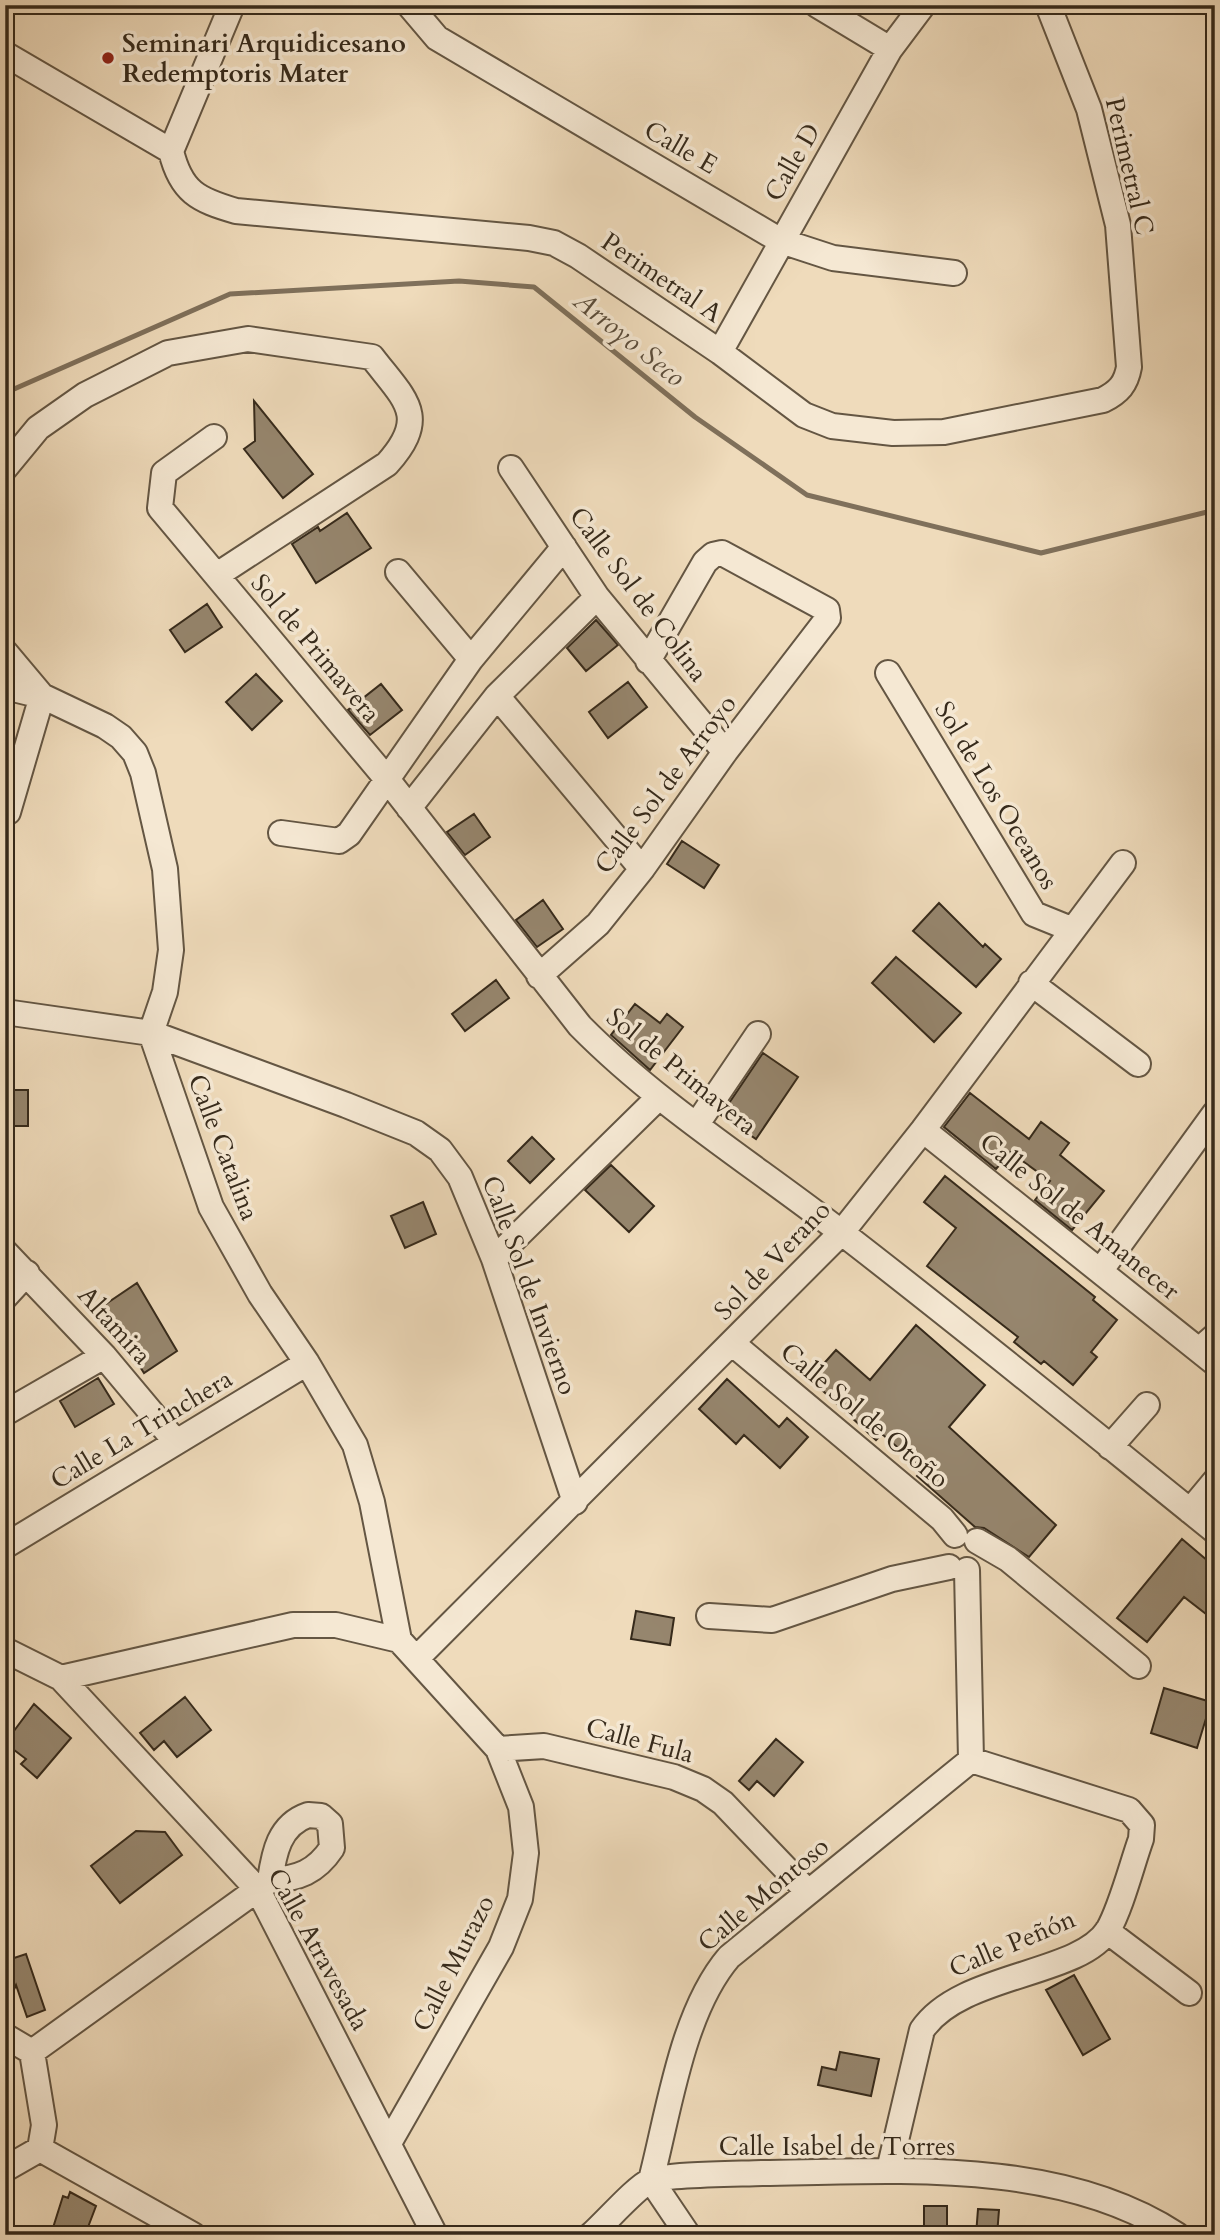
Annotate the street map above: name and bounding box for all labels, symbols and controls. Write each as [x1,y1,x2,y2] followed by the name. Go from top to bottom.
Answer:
[122,26,406,91] place label: Seminari Arquidicesano Redemptoris Mater
[100,50,116,66] marker: Seminari Arquidicesano Redemptoris Mater
[1097,94,1162,238] street label: Perimetral C
[638,112,724,182] street label: Calle E
[756,117,829,207] street label: Calle D
[594,224,729,331] street label: Perimetral A
[565,281,693,396] water label: Arroyo Seco
[561,500,716,689] street label: Calle Sol de Colina
[243,566,388,730] street label: Sol de Primavera
[587,688,744,881] street label: Calle Sol de Arroyo
[927,695,1067,896] street label: Sol de Los Oceanos
[599,1000,764,1143] street label: Sol de Primavera
[180,1069,267,1225] street label: Calle Catalina
[972,1125,1187,1308] street label: Calle Sol de Amanecer
[474,1171,585,1400] street label: Calle Sol de Invierno
[706,1193,838,1328] street label: Sol de Verano
[70,1278,159,1372] street label: Altamira
[773,1334,956,1496] street label: Calle Sol de Otoño
[44,1361,239,1498] street label: Calle La Trinchera
[582,1709,698,1772] street label: Calle Fula
[690,1829,836,1960] street label: Calle Montoso
[259,1862,378,2037] street label: Calle Atravesada
[404,1889,503,2037] street label: Calle Murazo
[944,1901,1081,1986] street label: Calle Peñón
[719,2129,955,2164] street label: Calle Isabel de Torres

